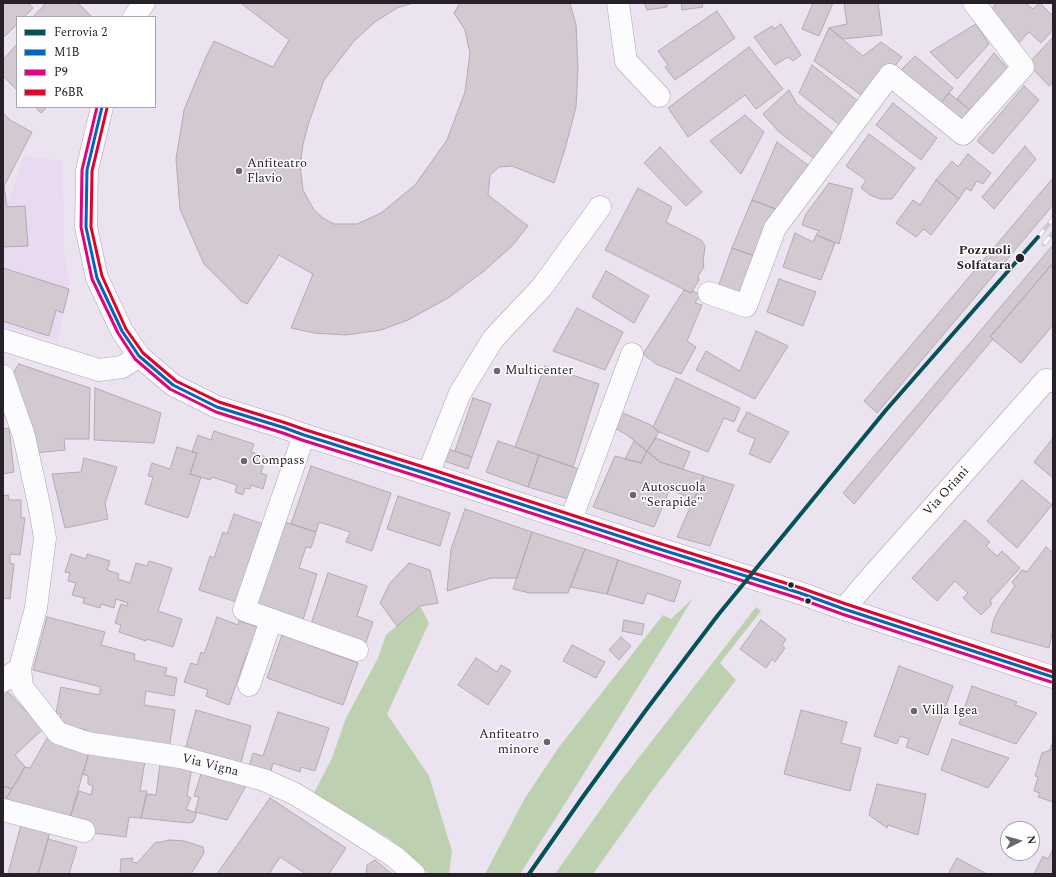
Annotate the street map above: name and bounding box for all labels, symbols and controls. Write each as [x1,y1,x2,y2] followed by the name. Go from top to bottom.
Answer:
[16,16,156,108] legend
[54,23,107,42] text: Ferrovia 2
[54,43,79,62] text: M1B
[54,63,68,82] text: P9
[54,83,83,102] text: P6BR
[247,156,307,187] place label: Anfiteatro Flavio
[234,166,244,176] marker: Anfiteatro Flavio
[957,243,1011,274] place label: Pozzuoli Solfatara
[1014,252,1026,264] marker: Pozzuoli Solfatara
[505,363,573,379] place label: Multicenter
[492,366,502,376] marker: Multicenter
[252,453,305,469] place label: Compass
[239,456,249,466] marker: Compass
[921,464,973,520] street label: Via Oriani
[641,480,706,511] place label: Autoscuola "Serapide"
[628,490,638,500] marker: Autoscuola "Serapide"
[786,580,796,590] unlabelled marker
[803,596,813,606] unlabelled marker
[922,703,978,719] place label: Villa Igea
[909,706,919,716] marker: Villa Igea
[479,727,539,758] place label: Anfiteatro minore
[542,737,552,747] marker: Anfiteatro minore
[180,751,240,781] street label: Via Vigna
[1000,821,1040,861] north arrow
[1023,834,1040,845] text: N

